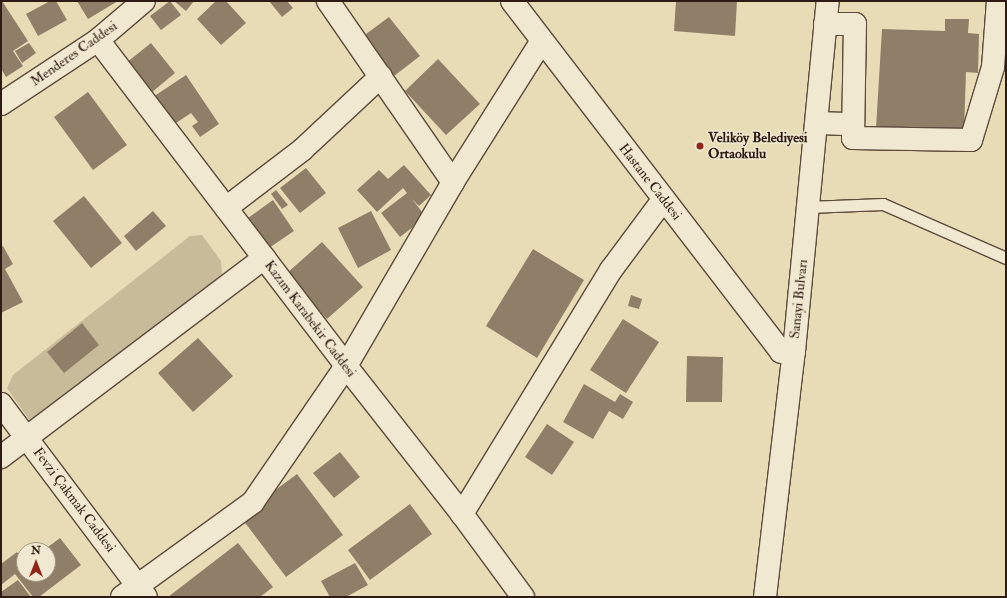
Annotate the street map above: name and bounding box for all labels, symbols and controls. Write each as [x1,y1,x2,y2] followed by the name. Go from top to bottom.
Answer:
[27,18,121,90] street label: Menderes Caddesi
[708,130,808,162] place label: Veliköy Belediyesi Ortaokulu
[615,140,685,224] street label: Hastane Caddesi
[695,141,705,151] marker: Veliköy Belediyesi Ortaokulu
[261,257,359,381] street label: Kazım Karabekir Caddesi
[786,258,812,340] street label: Sanayi Bulvarı
[29,444,119,556] street label: Fevzi Çakmak Caddesi
[16,542,56,582] north arrow
[31,544,41,557] text: N

